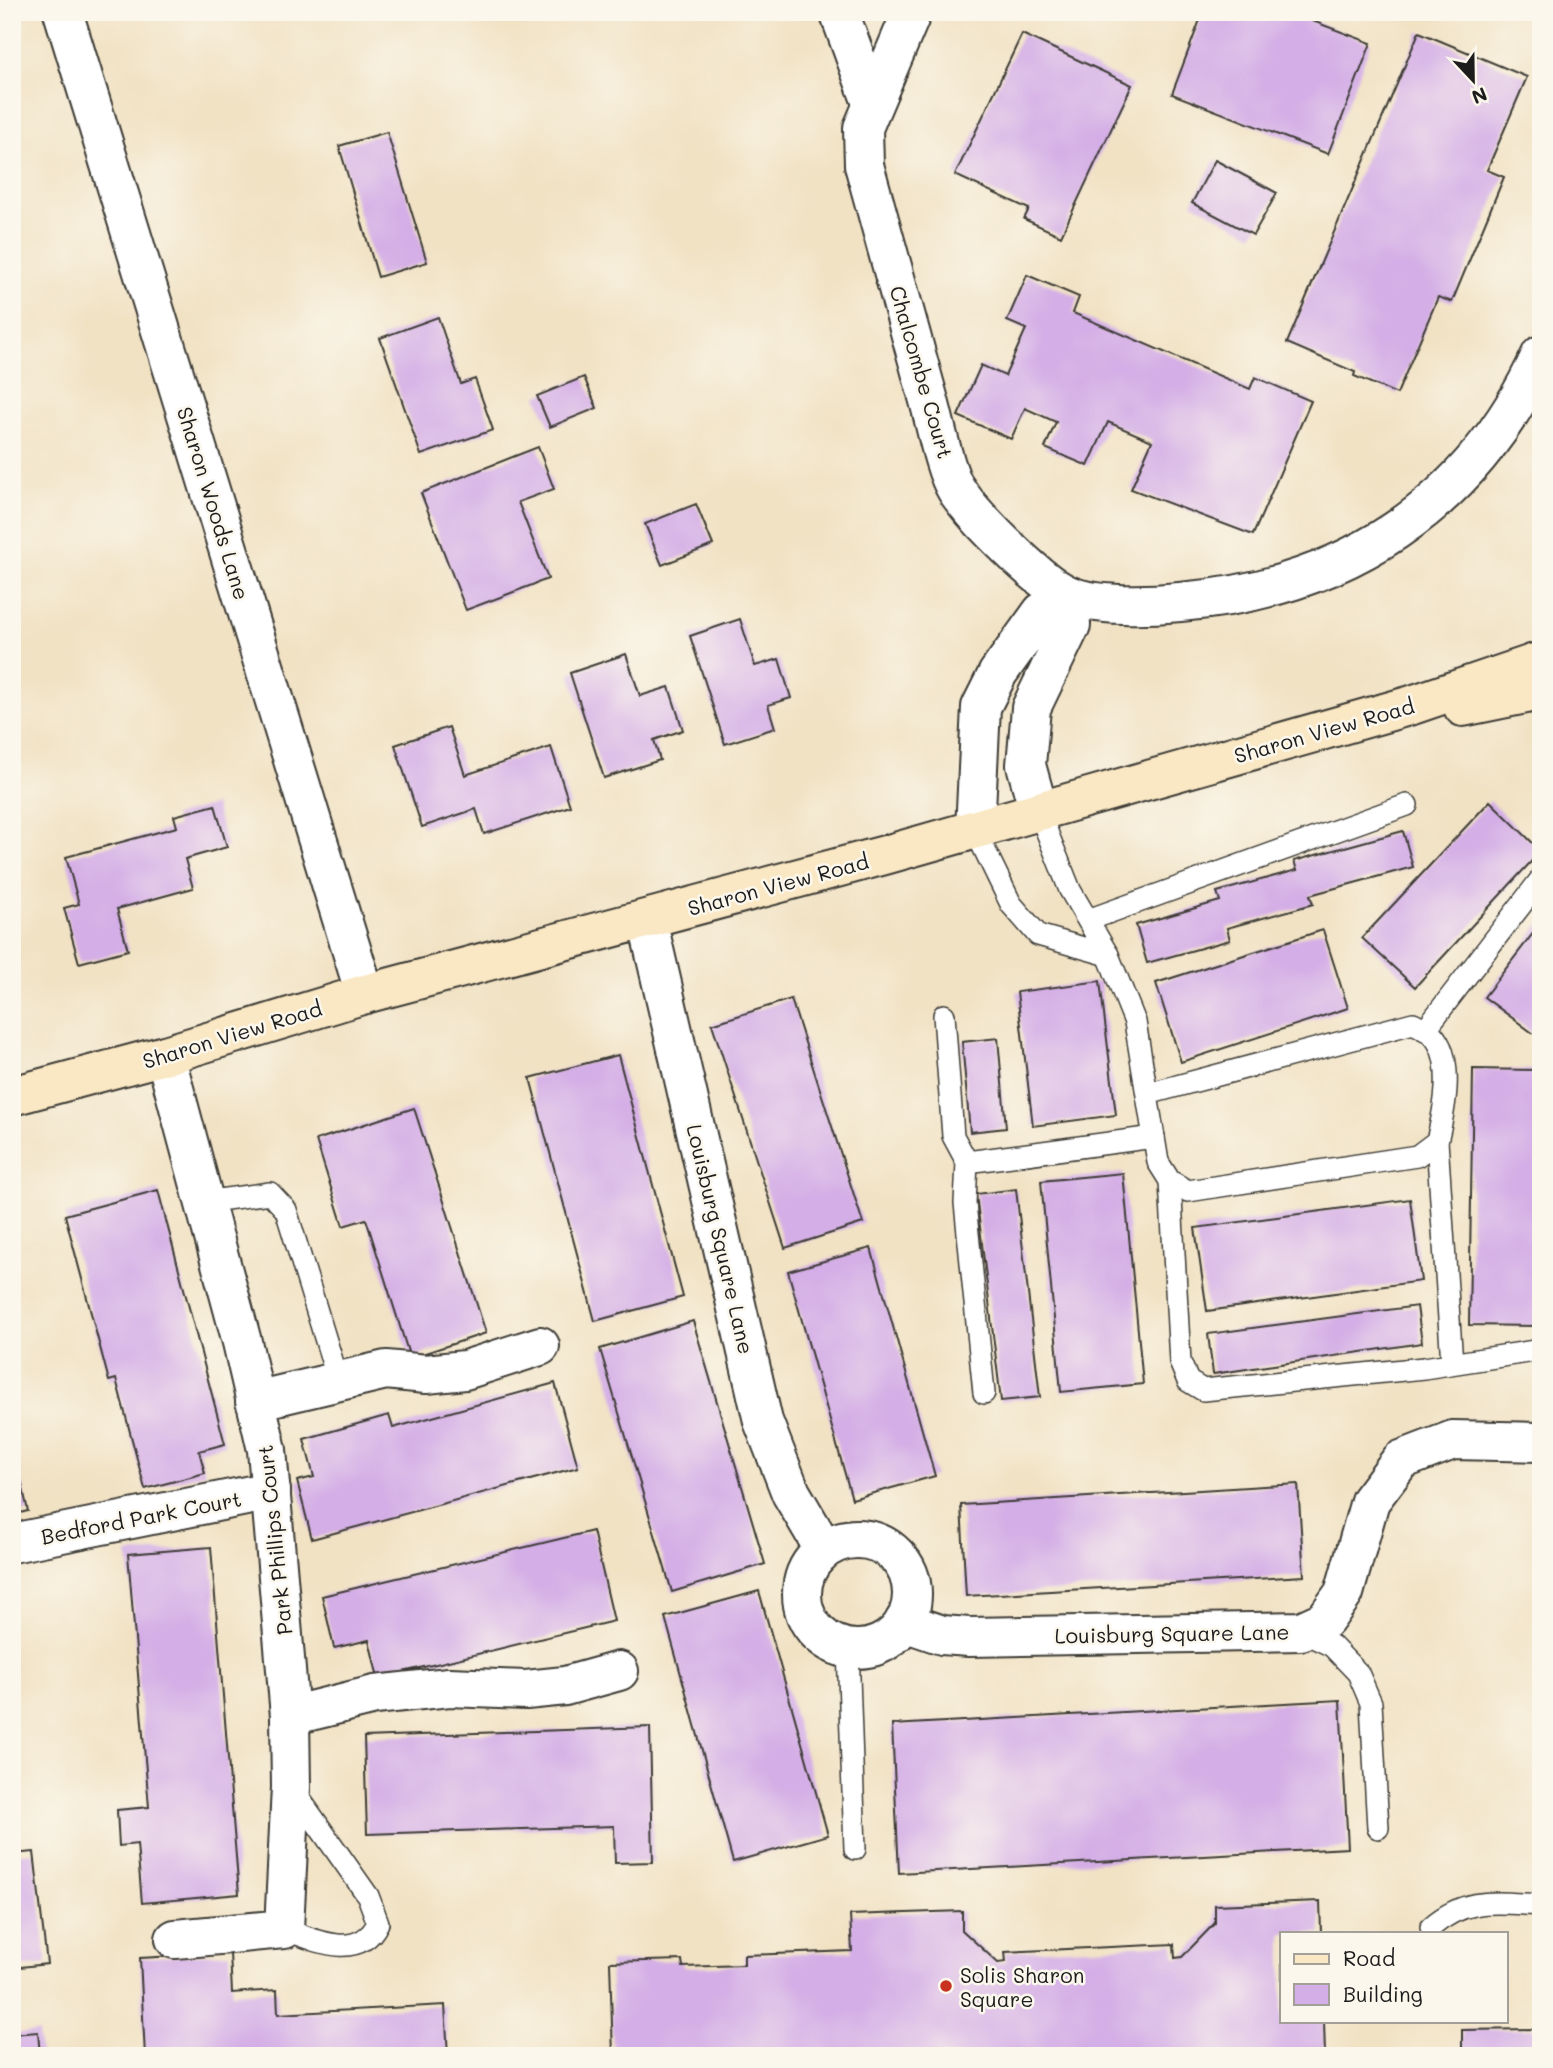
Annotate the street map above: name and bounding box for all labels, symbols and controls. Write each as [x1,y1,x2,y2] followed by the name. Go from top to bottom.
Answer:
[1438,46,1508,116] north arrow
[1468,82,1491,111] text: N
[884,282,960,462] street label: Chalcombe Court
[172,403,256,603] street label: Sharon Woods Lane
[1231,691,1417,769] street label: Sharon View Road
[685,847,871,921] street label: Sharon View Road
[139,994,325,1074] street label: Sharon View Road
[681,1122,761,1356] street label: Louisburg Square Lane
[251,1444,297,1636] street label: Park Phillips Court
[38,1484,244,1550] street label: Bedford Park Court
[1054,1617,1290,1649] street label: Louisburg Square Lane
[1280,1932,1508,2022] legend
[1343,1944,1395,1971] text: Road
[960,1961,1084,2012] place label: Solis Sharon Square
[938,1978,954,1994] marker: Solis Sharon Square
[1343,1980,1423,2007] text: Building

